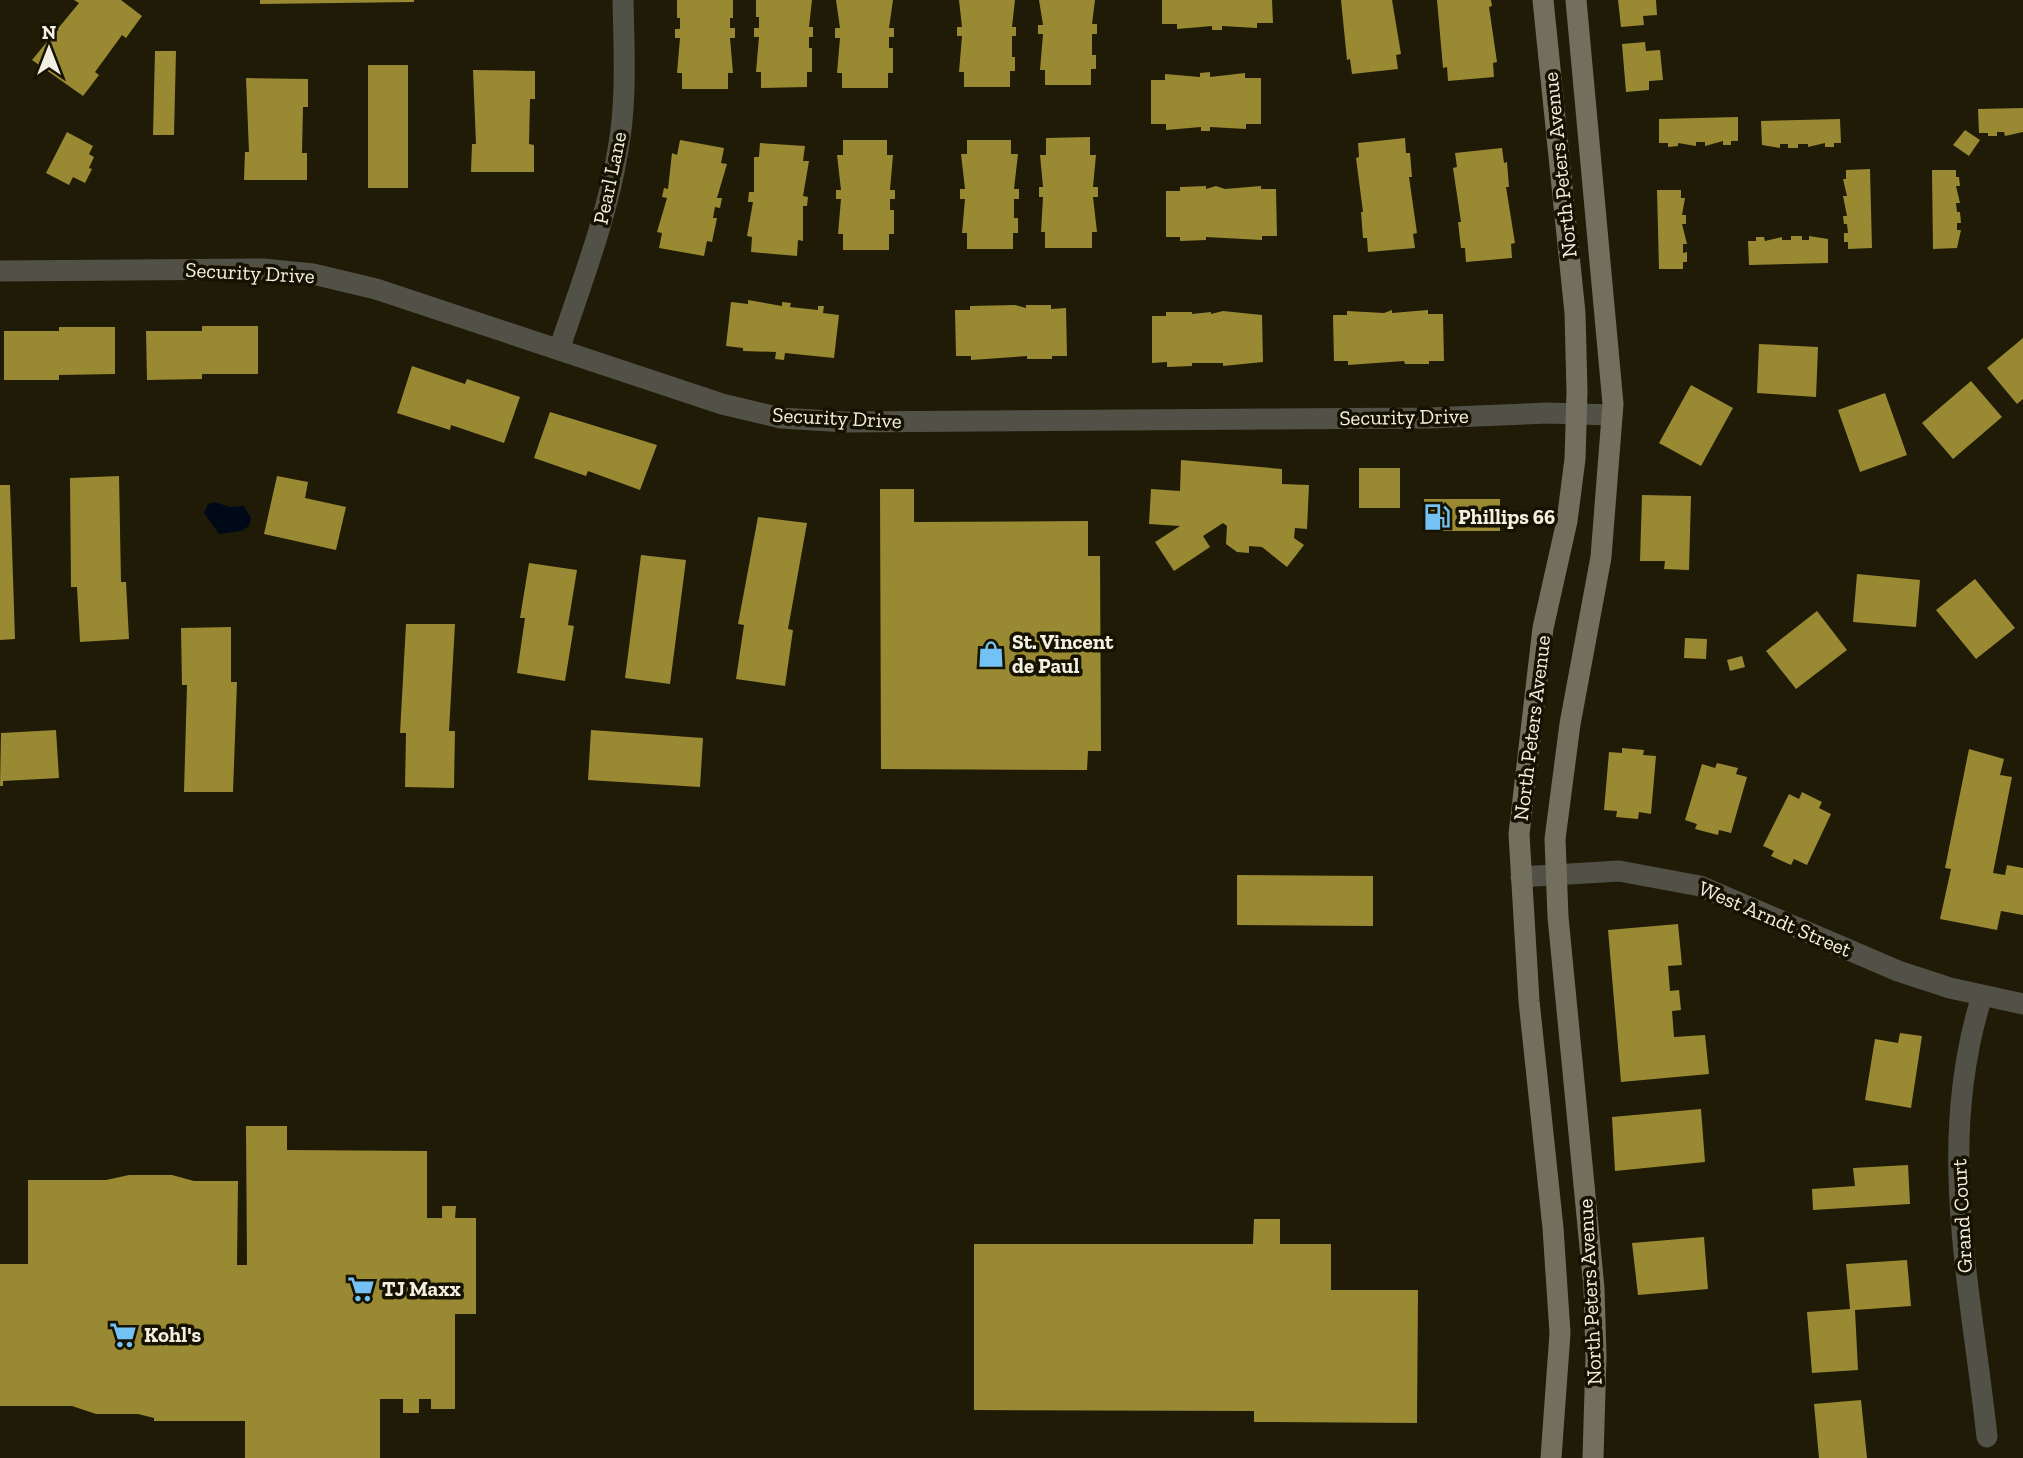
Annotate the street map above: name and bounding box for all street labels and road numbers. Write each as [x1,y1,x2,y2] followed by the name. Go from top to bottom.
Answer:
[1537,71,1582,259] street label: North Peters Avenue
[587,129,632,227] street label: Pearl Lane
[185,257,315,288] street label: Security Drive
[772,402,902,433] street label: Security Drive
[1339,403,1469,430] street label: Security Drive
[1508,634,1555,822] street label: North Peters Avenue
[1695,875,1856,962] street label: West Arndt Street
[1946,1158,1977,1274] street label: Grand Court
[1572,1198,1607,1386] street label: North Peters Avenue

